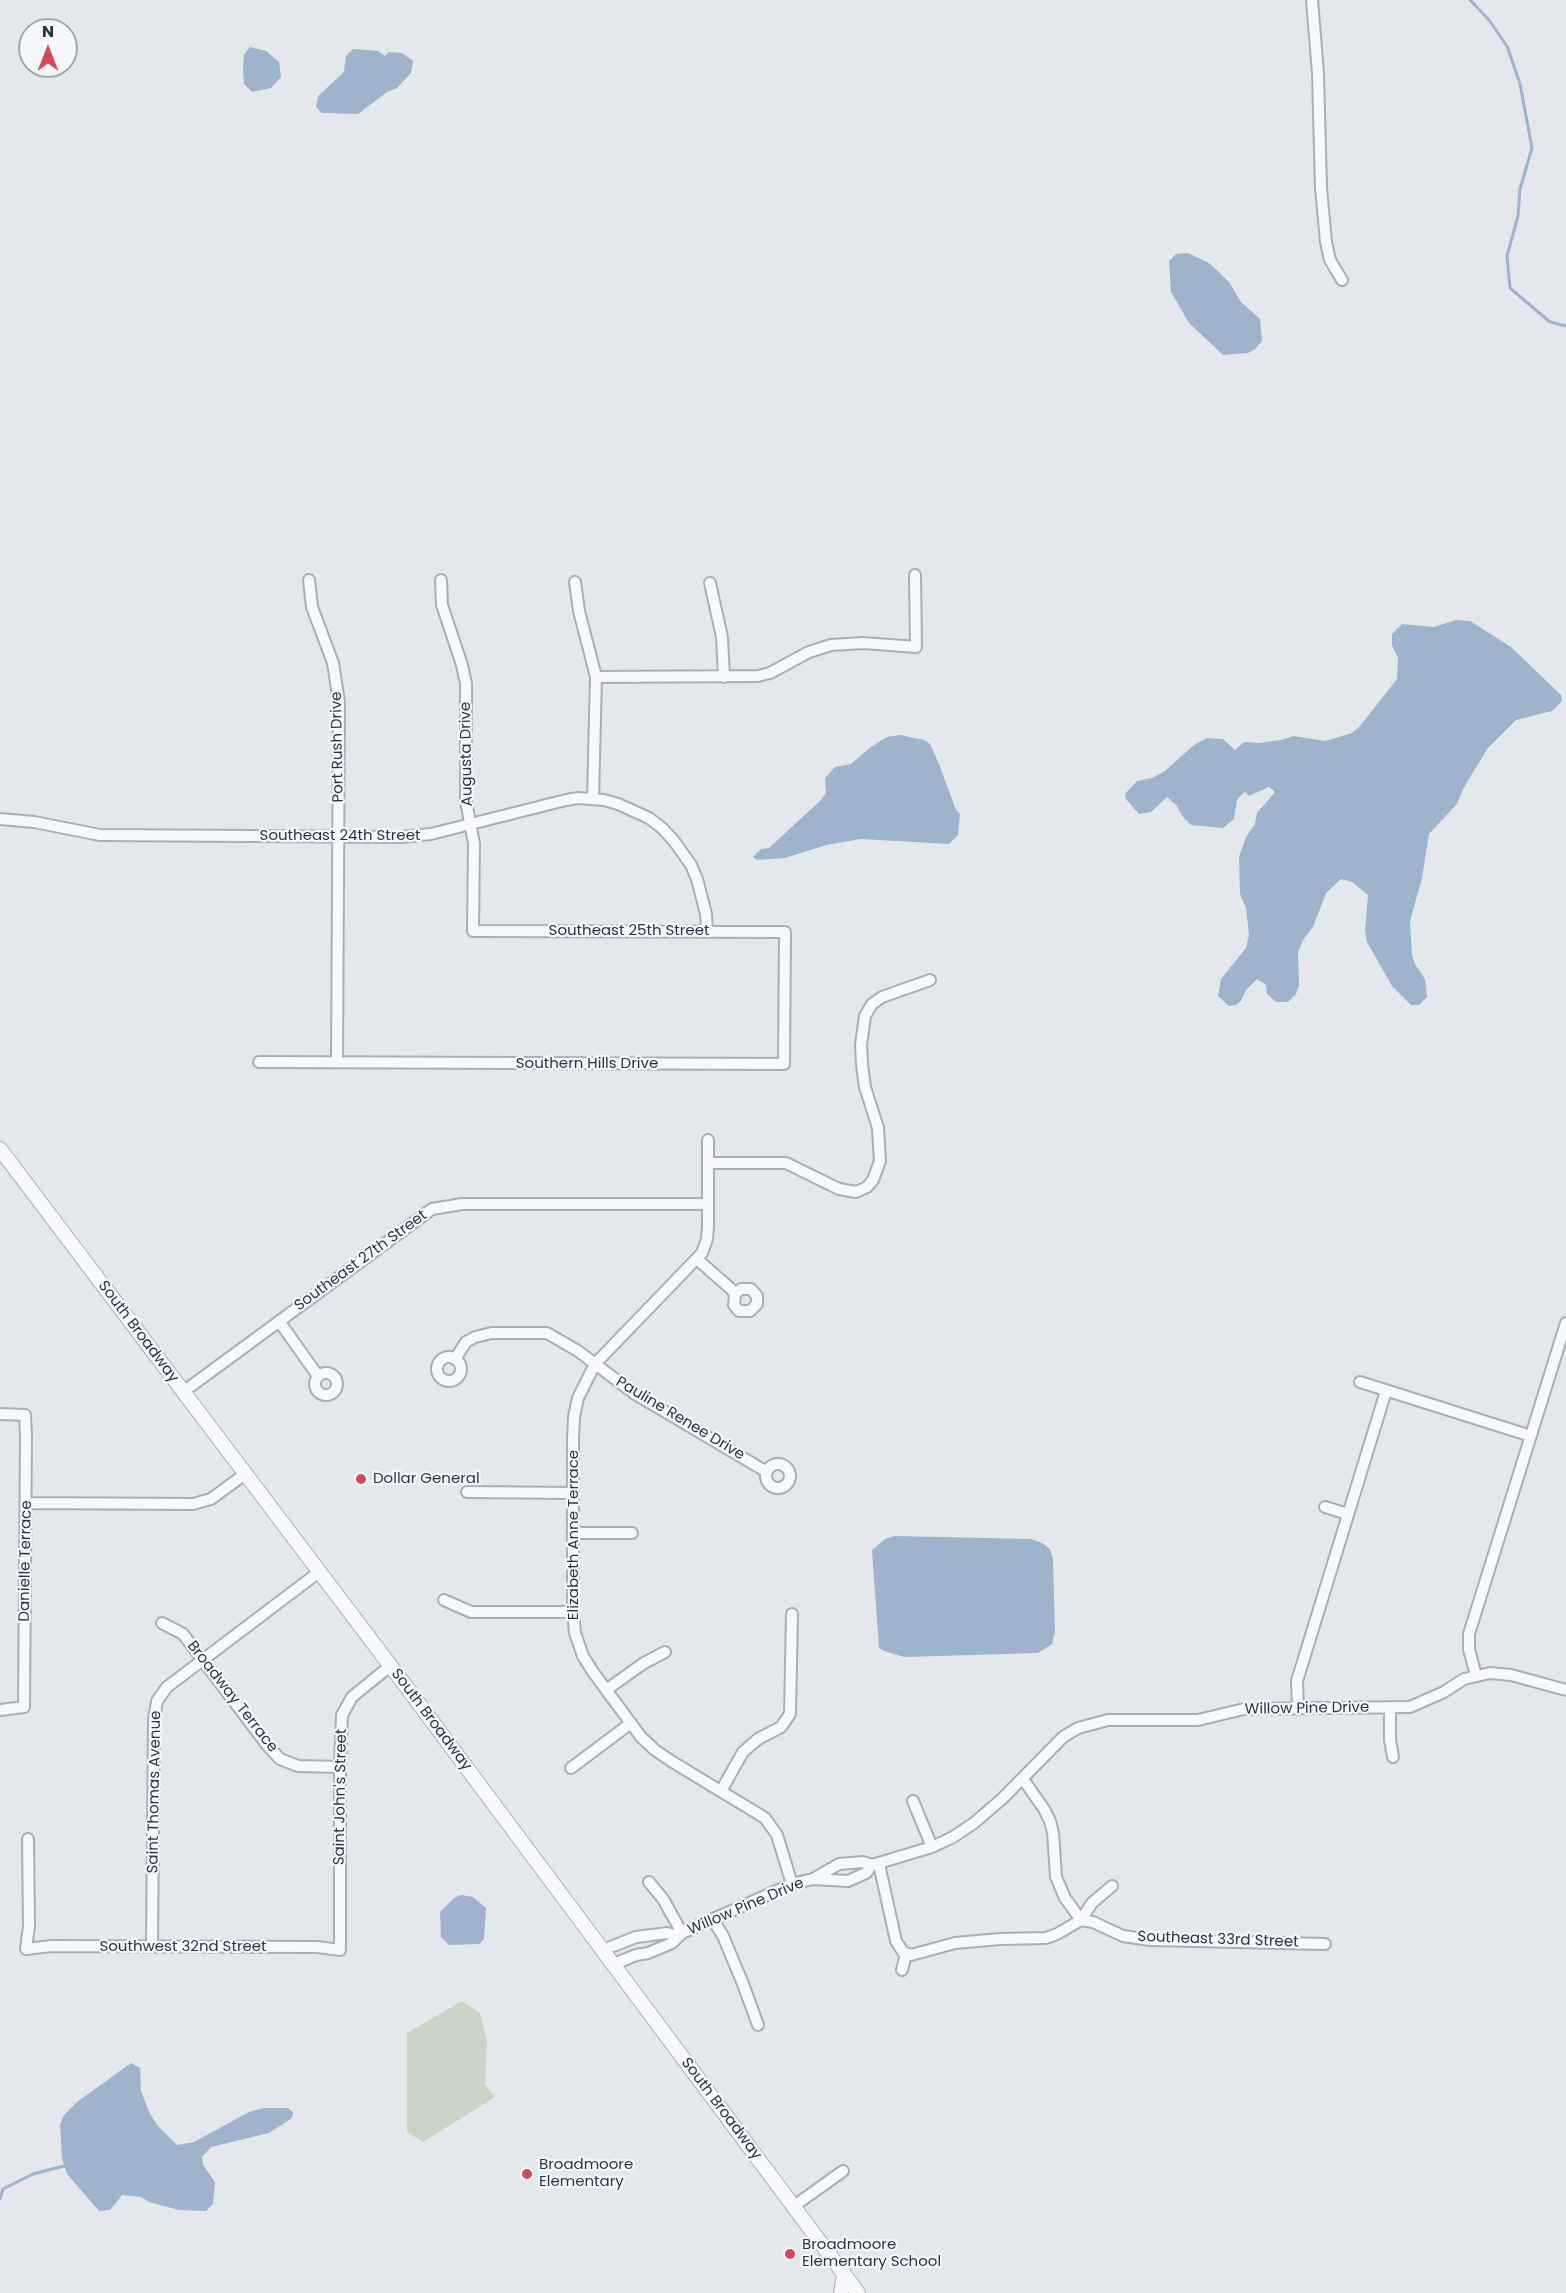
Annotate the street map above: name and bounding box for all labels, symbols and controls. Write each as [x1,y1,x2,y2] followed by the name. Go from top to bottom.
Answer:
[18,18,78,78] north arrow
[42,20,54,43] text: N
[328,691,348,803] street label: Port Rush Drive
[457,702,477,806] street label: Augusta Drive
[260,827,420,845] street label: Southeast 24th Street
[549,922,709,940] street label: Southeast 25th Street
[516,1055,658,1073] street label: Southern Hills Drive
[291,1207,431,1315] street label: Southeast 27th Street
[94,1278,182,1386] street label: South Broadway
[612,1373,748,1465] street label: Pauline Renee Drive
[565,1450,583,1620] street label: Elizabeth Anne Terrace
[373,1470,480,1488] place label: Dollar General
[354,1472,368,1486] marker: Dollar General
[16,1500,36,1622] street label: Danielle Terrace
[183,1638,281,1756] street label: Broadway Terrace
[387,1666,475,1774] street label: South Broadway
[1245,1699,1369,1719] street label: Willow Pine Drive
[145,1710,165,1874] street label: Saint Thomas Avenue
[331,1729,351,1865] street label: Saint John's Street
[685,1874,807,1940] street label: Willow Pine Drive
[1137,1928,1299,1952] street label: Southeast 33rd Street
[99,1938,267,1956] street label: Southwest 32nd Street
[677,2055,765,2163] street label: South Broadway
[539,2156,633,2191] place label: Broadmoore Elementary
[520,2167,534,2181] marker: Broadmoore Elementary
[802,2236,941,2271] place label: Broadmoore Elementary School
[783,2247,797,2261] marker: Broadmoore Elementary School

